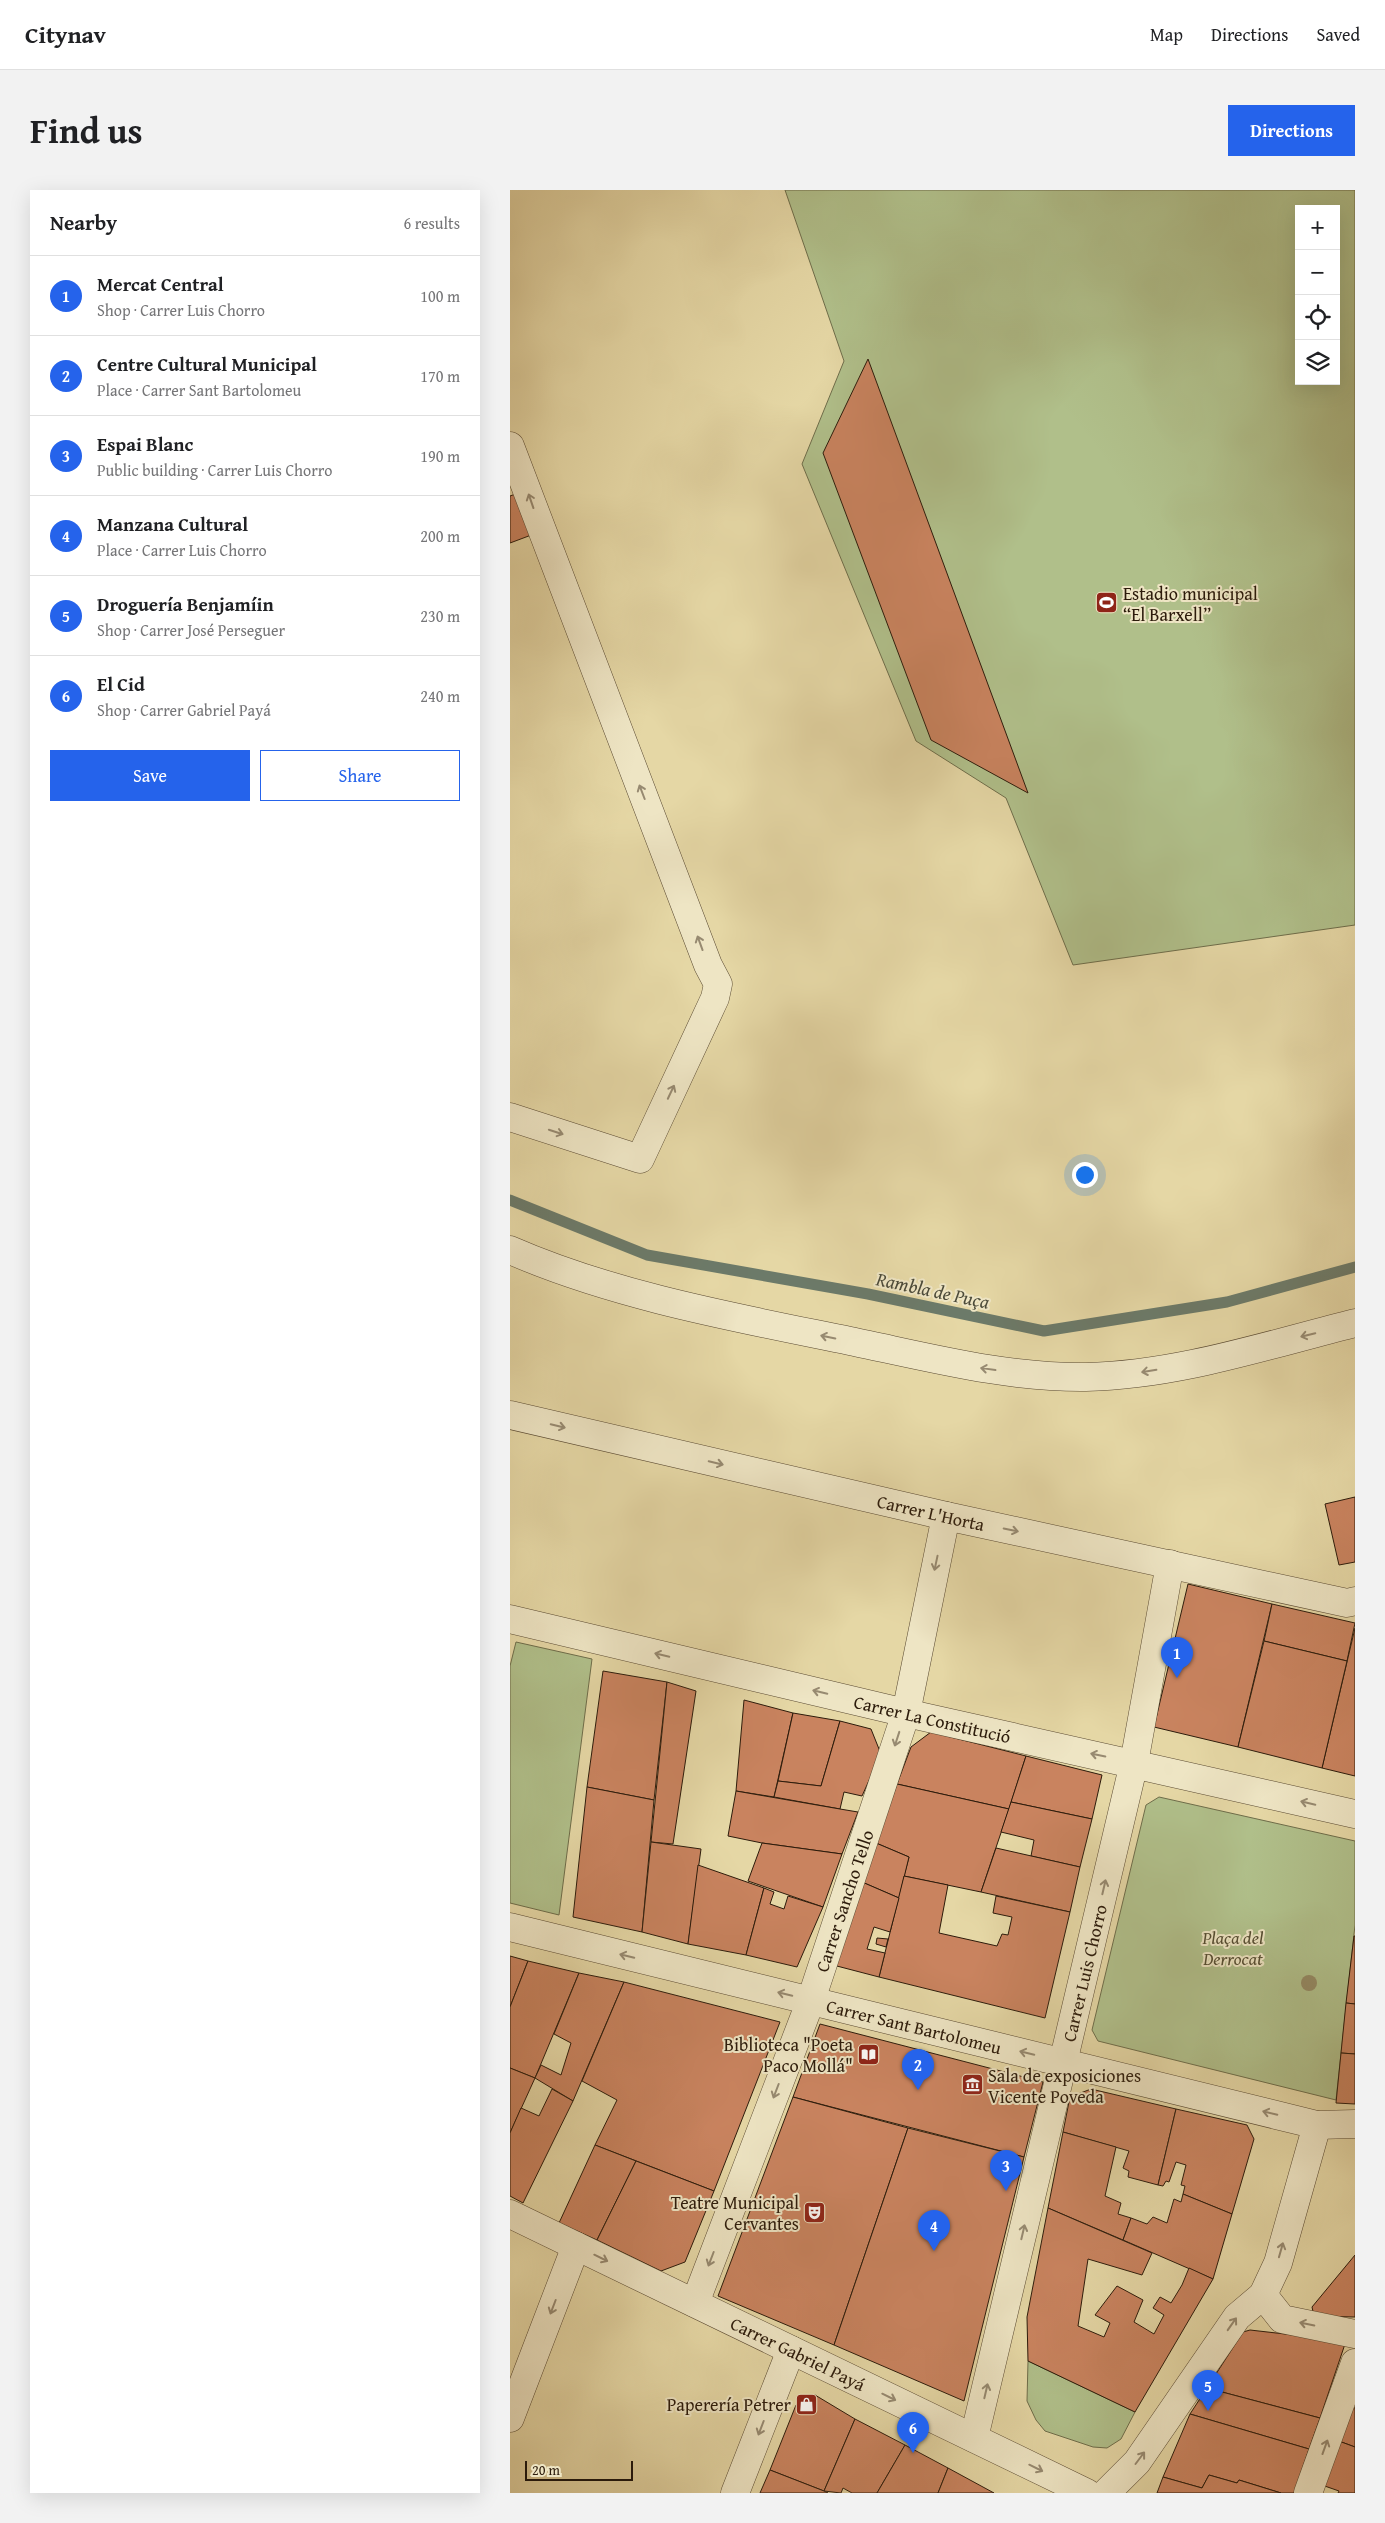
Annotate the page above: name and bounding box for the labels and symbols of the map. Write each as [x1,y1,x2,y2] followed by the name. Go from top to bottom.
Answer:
[526,494,535,509] one-way arrow
[1123,580,1258,628] place label: Estadio municipal “El Barxell”
[1095,591,1119,615] sports icon: Estadio municipal “El Barxell”
[637,784,646,800] one-way arrow
[695,936,704,952] one-way arrow
[667,1085,677,1100] one-way arrow
[548,1127,564,1137] one-way arrow
[1072,1162,1098,1188] your location
[873,1264,992,1316] water label: Rambla de Puça
[1300,1331,1316,1340] one-way arrow
[821,1332,837,1341] one-way arrow
[980,1363,996,1373] one-way arrow
[1142,1366,1158,1376] one-way arrow
[549,1422,565,1431] one-way arrow
[707,1459,723,1468] one-way arrow
[874,1487,988,1538] street label: Carrer L'Horta
[1002,1525,1018,1535] one-way arrow
[931,1555,941,1571] one-way arrow
[1161,1637,1193,1678] pin: 1
[654,1650,670,1659] one-way arrow
[812,1687,828,1696] one-way arrow
[851,1688,1013,1750] street label: Carrer La Constitució
[892,1731,902,1747] one-way arrow
[1090,1750,1106,1759] one-way arrow
[1300,1798,1316,1807] one-way arrow
[808,1826,880,1975] street label: Carrer Sancho Tello
[1100,1879,1109,1895] one-way arrow
[1055,1902,1114,2044] street label: Carrer Luis Chorro
[1202,1924,1264,1972] park label: Plaça del Derrocat
[619,1951,635,1960] one-way arrow
[777,1989,793,1998] one-way arrow
[824,1992,1005,2061] street label: Carrer Sant Bartolomeu
[724,2031,853,2079] place label: Biblioteca "Poeta Paco Mollá"
[857,2042,881,2066] library icon: Biblioteca "Poeta Paco Mollá"
[1020,2048,1036,2058] one-way arrow
[902,2049,934,2090] pin: 2
[988,2062,1141,2110] place label: Sala de exposiciones Vicente Poveda
[960,2073,984,2097] museum icon: Sala de exposiciones Vicente Poveda
[771,2083,780,2098] one-way arrow
[1263,2108,1279,2117] one-way arrow
[990,2150,1022,2191] pin: 3
[671,2189,799,2237] place label: Teatre Municipal Cervantes
[803,2200,827,2224] theatre icon: Teatre Municipal Cervantes
[918,2210,950,2251] pin: 4
[1019,2225,1028,2241] one-way arrow
[1277,2242,1287,2258] one-way arrow
[706,2251,716,2266] one-way arrow
[593,2253,608,2263] one-way arrow
[547,2300,556,2315] one-way arrow
[726,2309,871,2398] street label: Carrer Gabriel Payá
[1227,2317,1237,2331] one-way arrow
[1300,2319,1316,2328] one-way arrow
[1192,2370,1224,2411] pin: 5
[982,2383,991,2399] one-way arrow
[667,2391,792,2418] place label: Paperería Petrer
[795,2392,819,2416] shop icon: Paperería Petrer
[881,2393,896,2402] one-way arrow
[897,2412,929,2453] pin: 6
[755,2420,764,2435] one-way arrow
[1321,2440,1330,2455] one-way arrow
[1134,2452,1145,2465] one-way arrow
[525,2458,632,2481] scale bar
[1028,2463,1043,2473] one-way arrow

